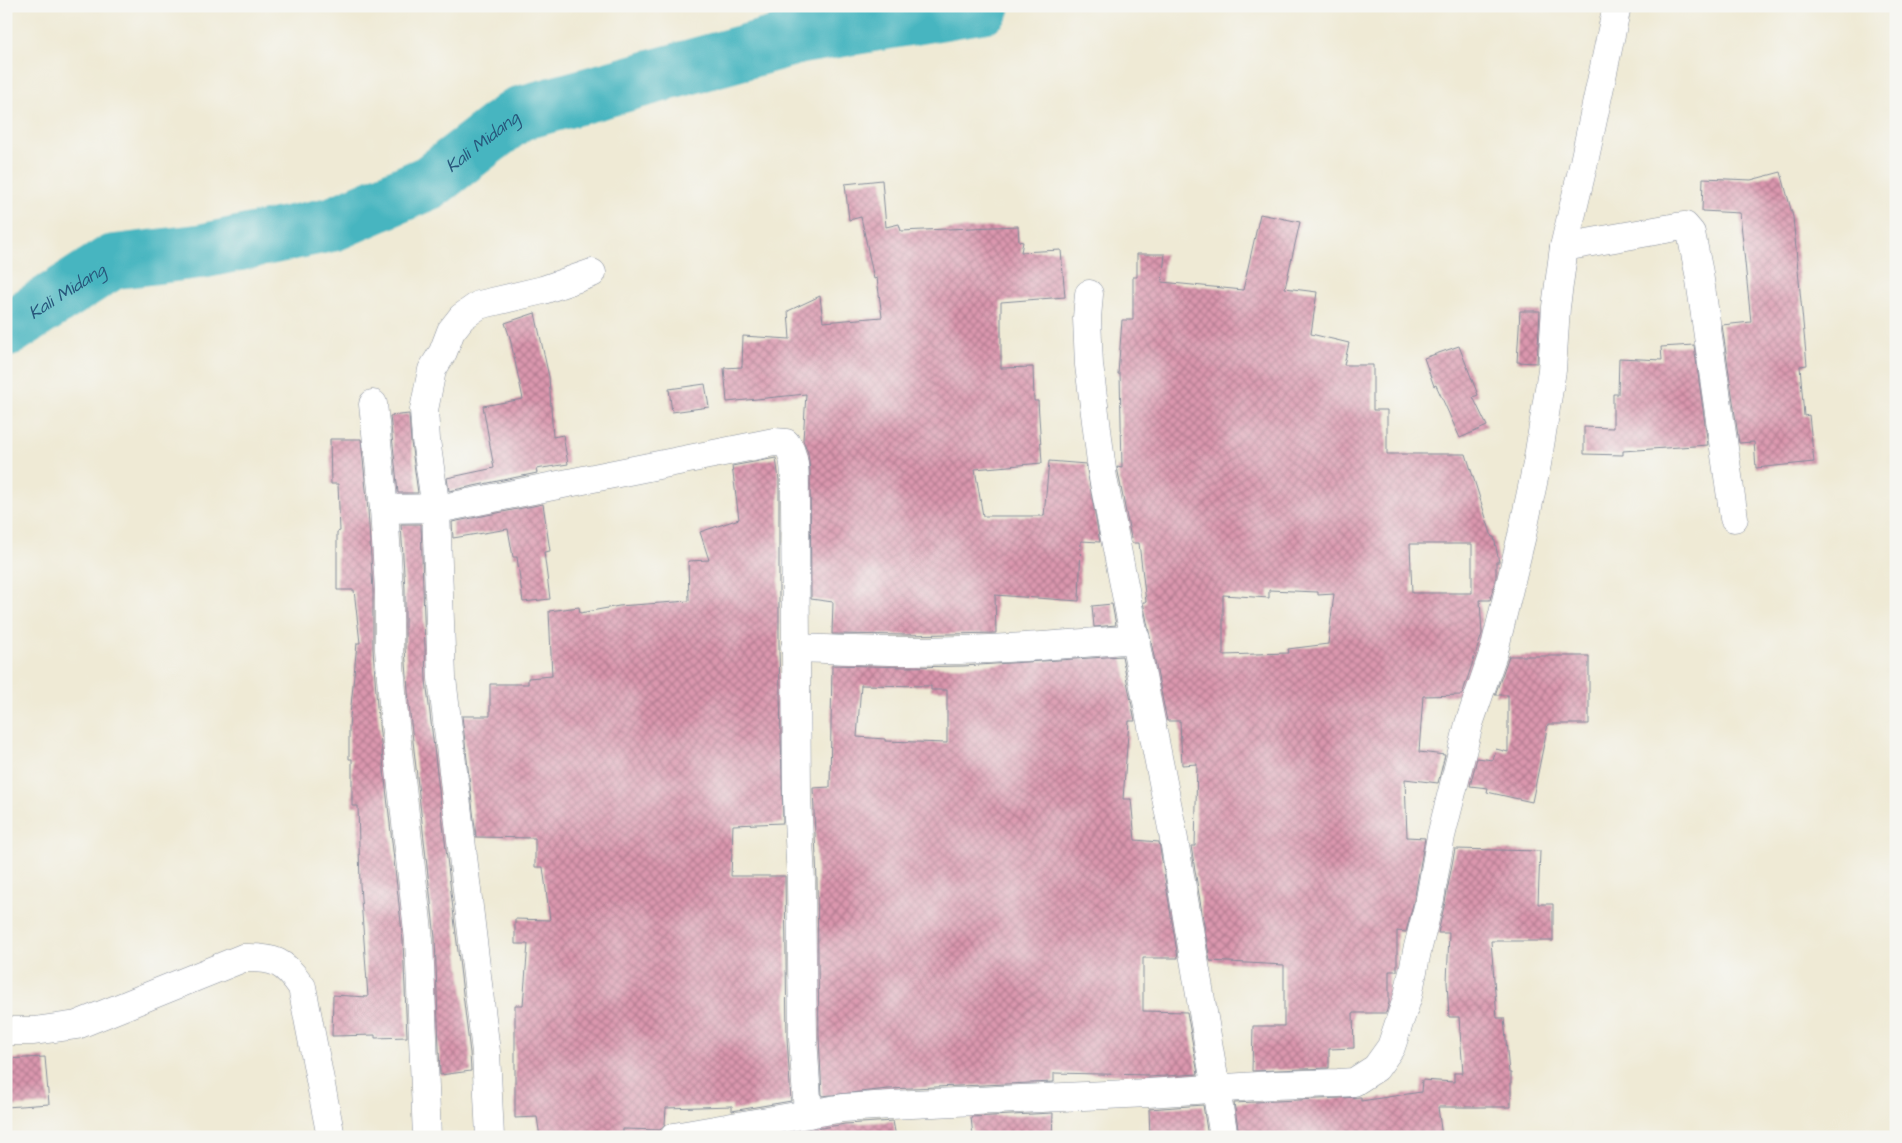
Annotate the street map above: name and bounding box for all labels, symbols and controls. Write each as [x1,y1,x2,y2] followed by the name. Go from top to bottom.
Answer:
[440,104,527,179] water label: Kali Midang
[23,257,112,326] water label: Kali Midang

